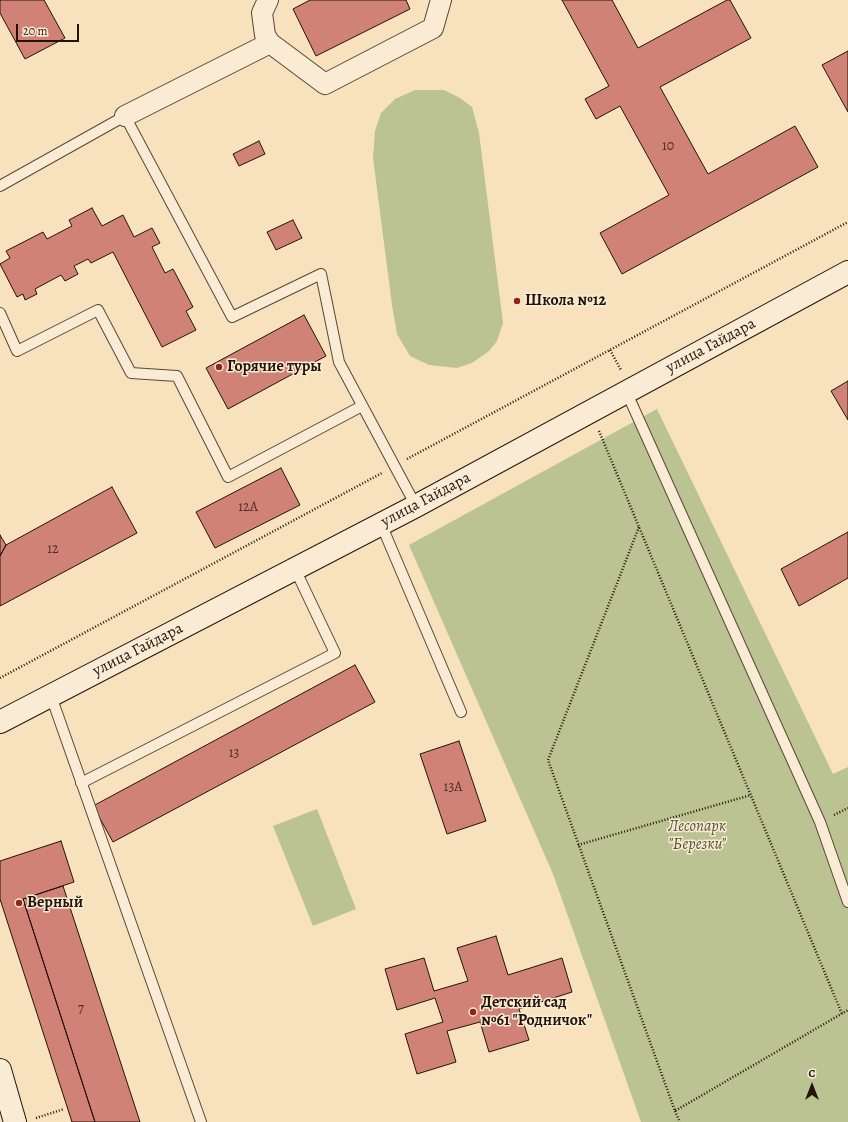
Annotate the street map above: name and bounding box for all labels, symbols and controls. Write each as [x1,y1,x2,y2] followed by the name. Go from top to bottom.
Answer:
[18,16,81,42] scale bar
[23,23,47,39] text: 20 m
[662,139,674,155] house number: 10
[525,291,606,311] place label: Школа №12
[512,296,522,306] marker: Школа №12
[663,314,759,378] street label: улица Гайдара
[227,357,322,377] place label: Горячие туры
[214,362,224,372] marker: Горячие туры
[378,468,474,532] street label: улица Гайдара
[238,500,258,516] house number: 12А
[47,542,59,558] house number: 12
[90,619,186,681] street label: улица Гайдара
[229,746,239,762] house number: 13
[444,780,462,796] house number: 13А
[668,817,726,855] park label: Лесопарк "Березки"
[27,893,83,913] place label: Верный
[14,898,24,908] marker: Верный
[481,993,592,1031] place label: Детский сад №61 "Родничок"
[78,1002,84,1018] house number: 7
[468,1007,478,1017] marker: Детский сад №61 "Родничок"
[792,1066,832,1106] north arrow
[809,1066,815,1081] text: С

